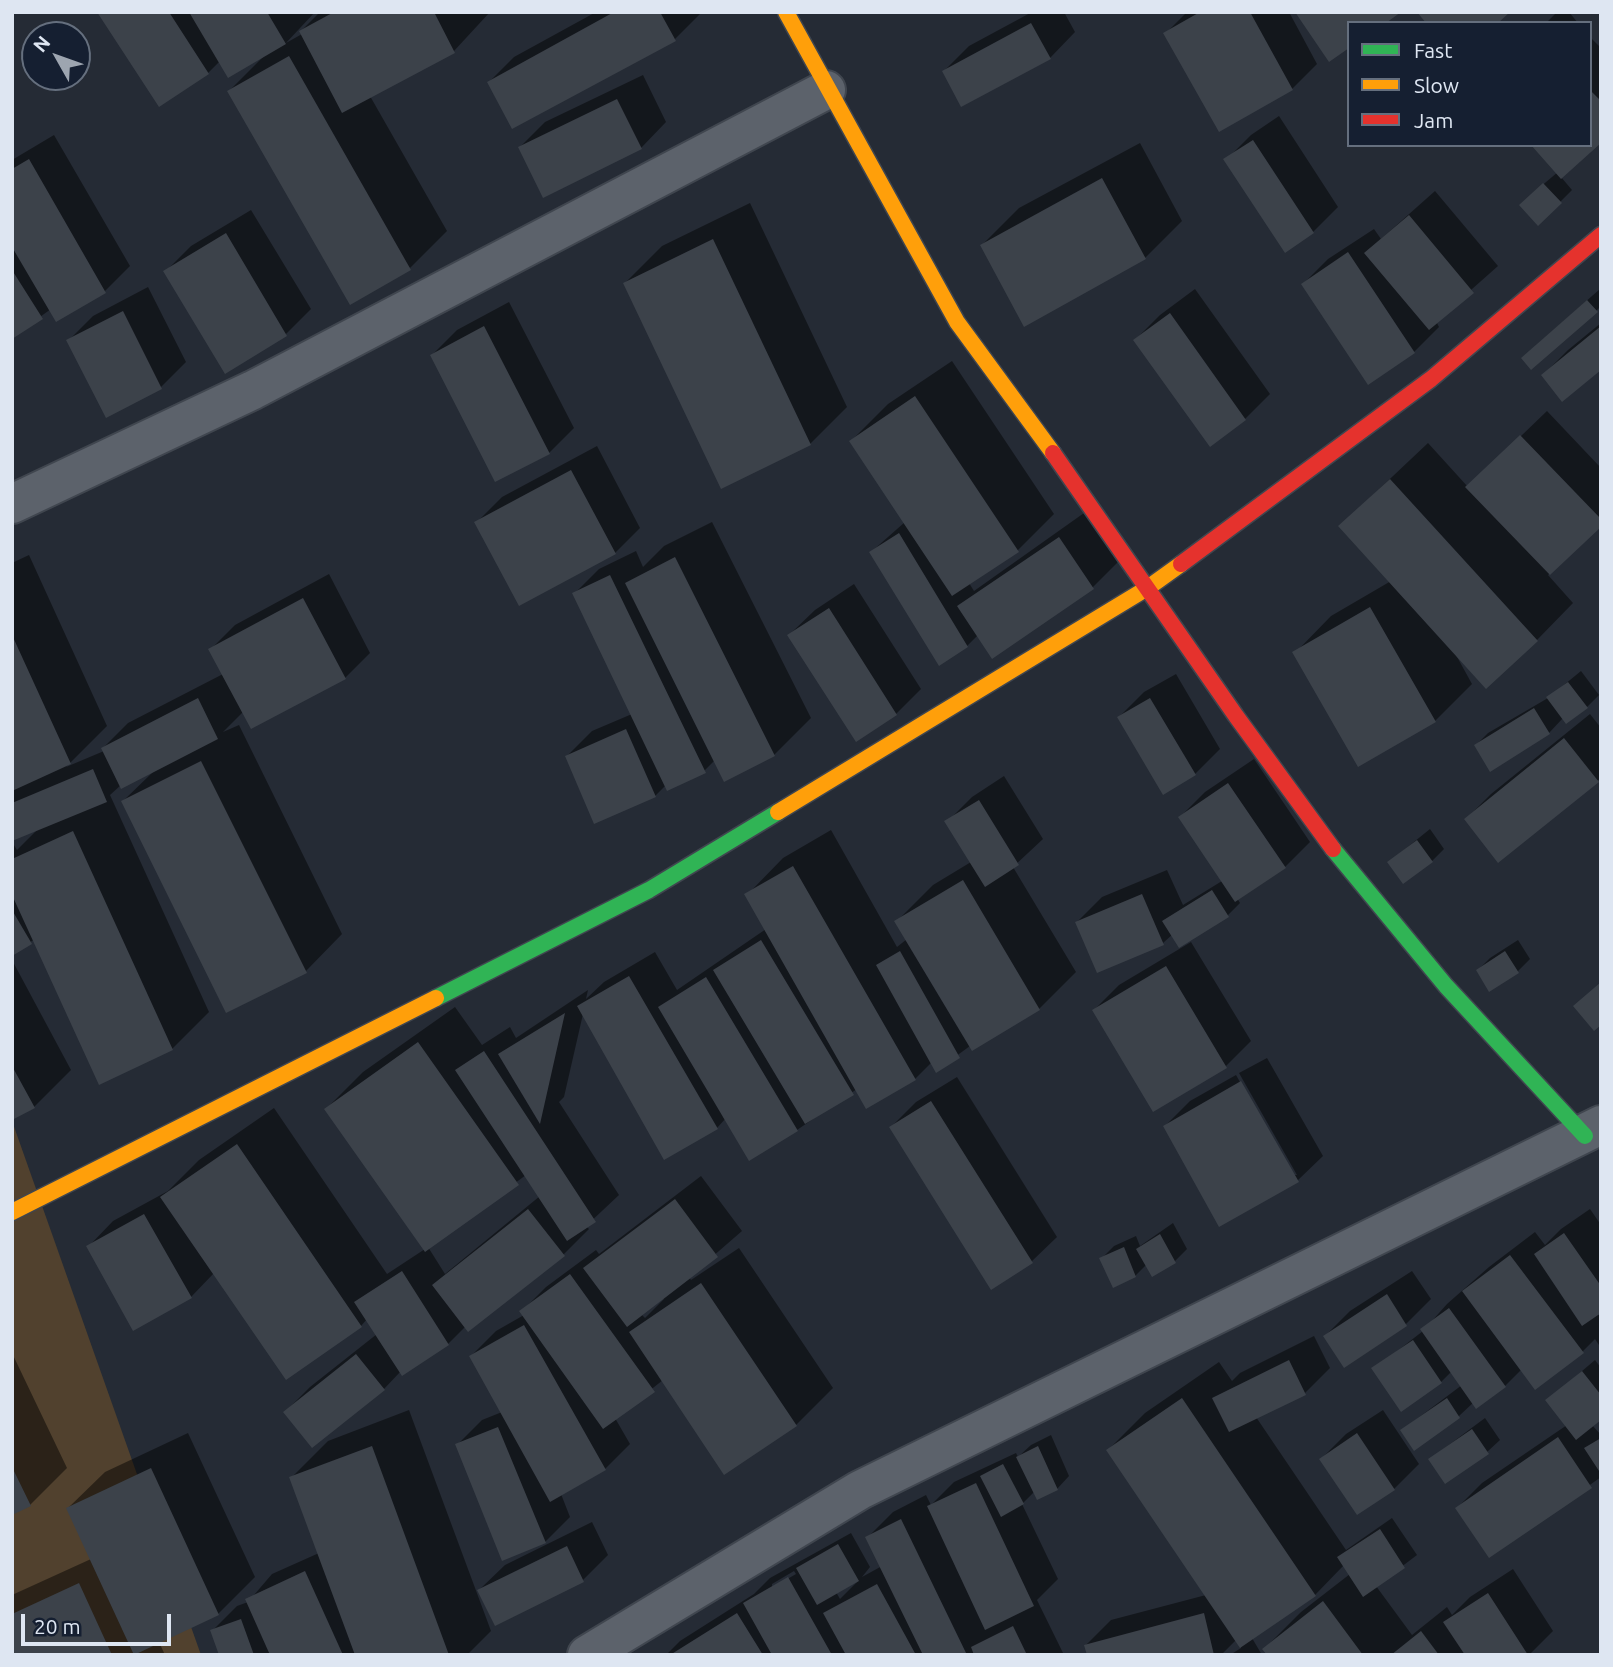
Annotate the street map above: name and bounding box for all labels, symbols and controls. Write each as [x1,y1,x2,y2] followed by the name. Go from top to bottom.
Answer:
[21,21,91,91] north arrow
[1347,21,1592,147] legend
[28,31,54,56] text: N
[1414,38,1452,62] text: Fast
[1414,73,1459,97] text: Slow
[1414,108,1453,132] text: Jam
[24,1600,175,1644] scale bar
[34,1614,81,1638] text: 20 m

